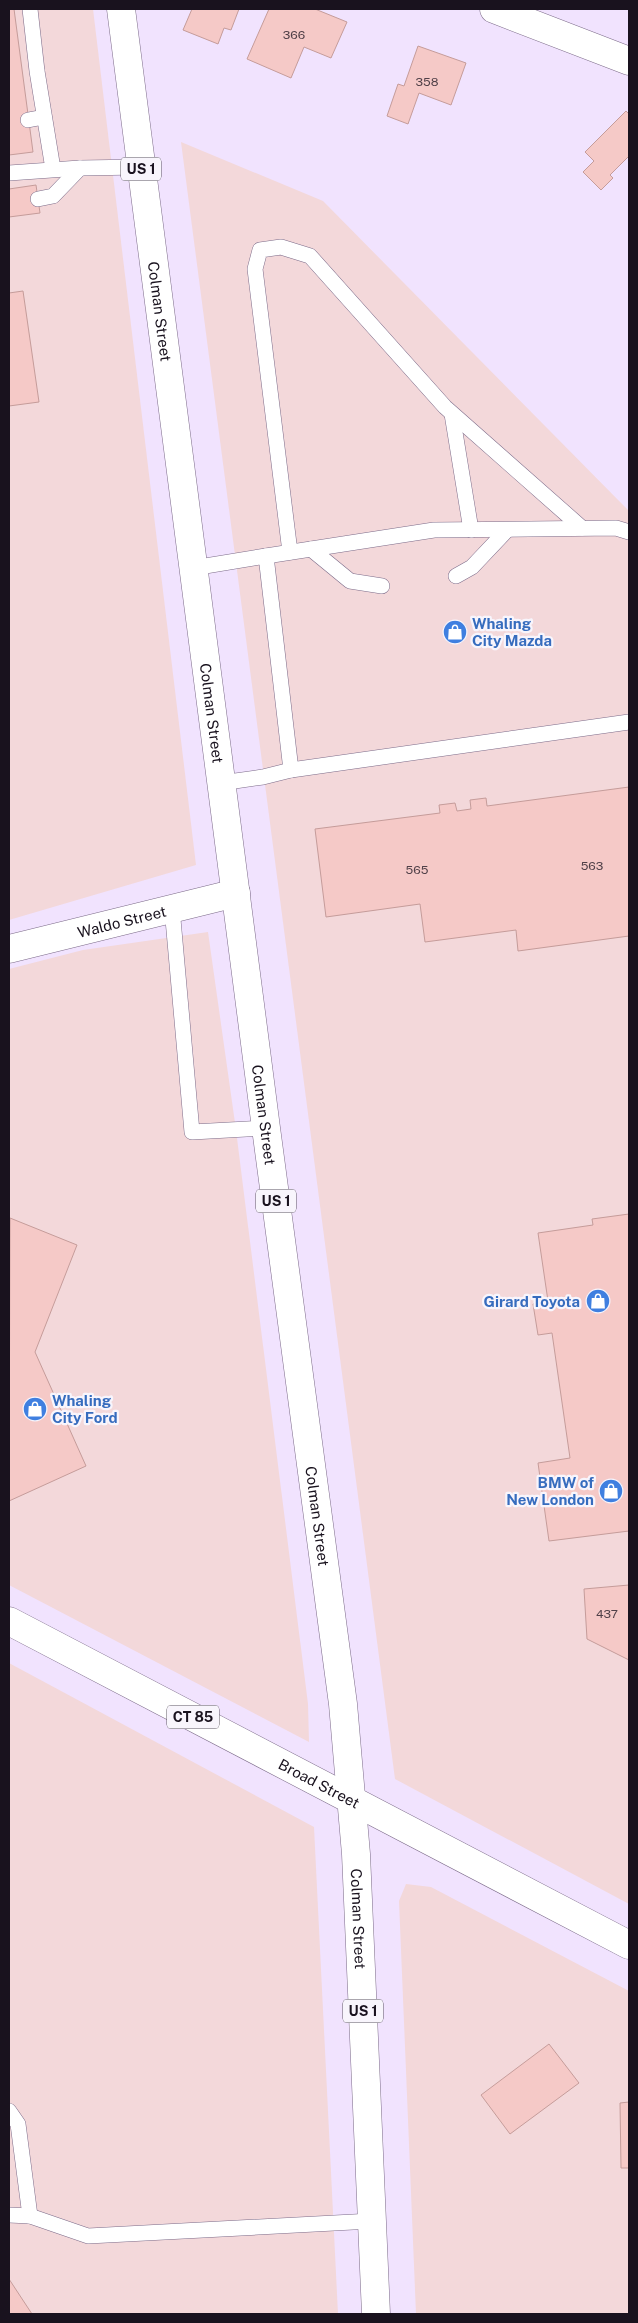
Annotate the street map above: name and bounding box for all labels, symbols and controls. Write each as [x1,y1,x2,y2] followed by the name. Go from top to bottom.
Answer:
[283,28,305,42] house number: 366
[415,75,439,89] house number: 358
[121,157,161,180] road number: US 1
[145,260,175,363] street label: Colman Street
[472,615,552,649] place label: Whaling City Mazda
[442,619,468,645] shop icon: Whaling City Mazda
[197,662,227,764] street label: Colman Street
[581,859,603,873] house number: 563
[406,863,429,877] house number: 565
[75,902,168,940] street label: Waldo Street
[249,1064,279,1166] street label: Colman Street
[256,1190,296,1212] road number: US 1
[585,1288,611,1314] shop icon: Girard Toyota
[484,1293,580,1310] place label: Girard Toyota
[52,1392,118,1426] place label: Whaling City Ford
[22,1396,48,1422] shop icon: Whaling City Ford
[303,1465,333,1567] street label: Colman Street
[506,1474,594,1508] place label: BMW of New London
[598,1478,624,1504] shop icon: BMW of New London
[596,1607,618,1621] house number: 437
[167,1705,219,1728] road number: CT 85
[276,1755,363,1811] street label: Broad Street
[348,1868,370,1970] street label: Colman Street
[343,2000,383,2022] road number: US 1

